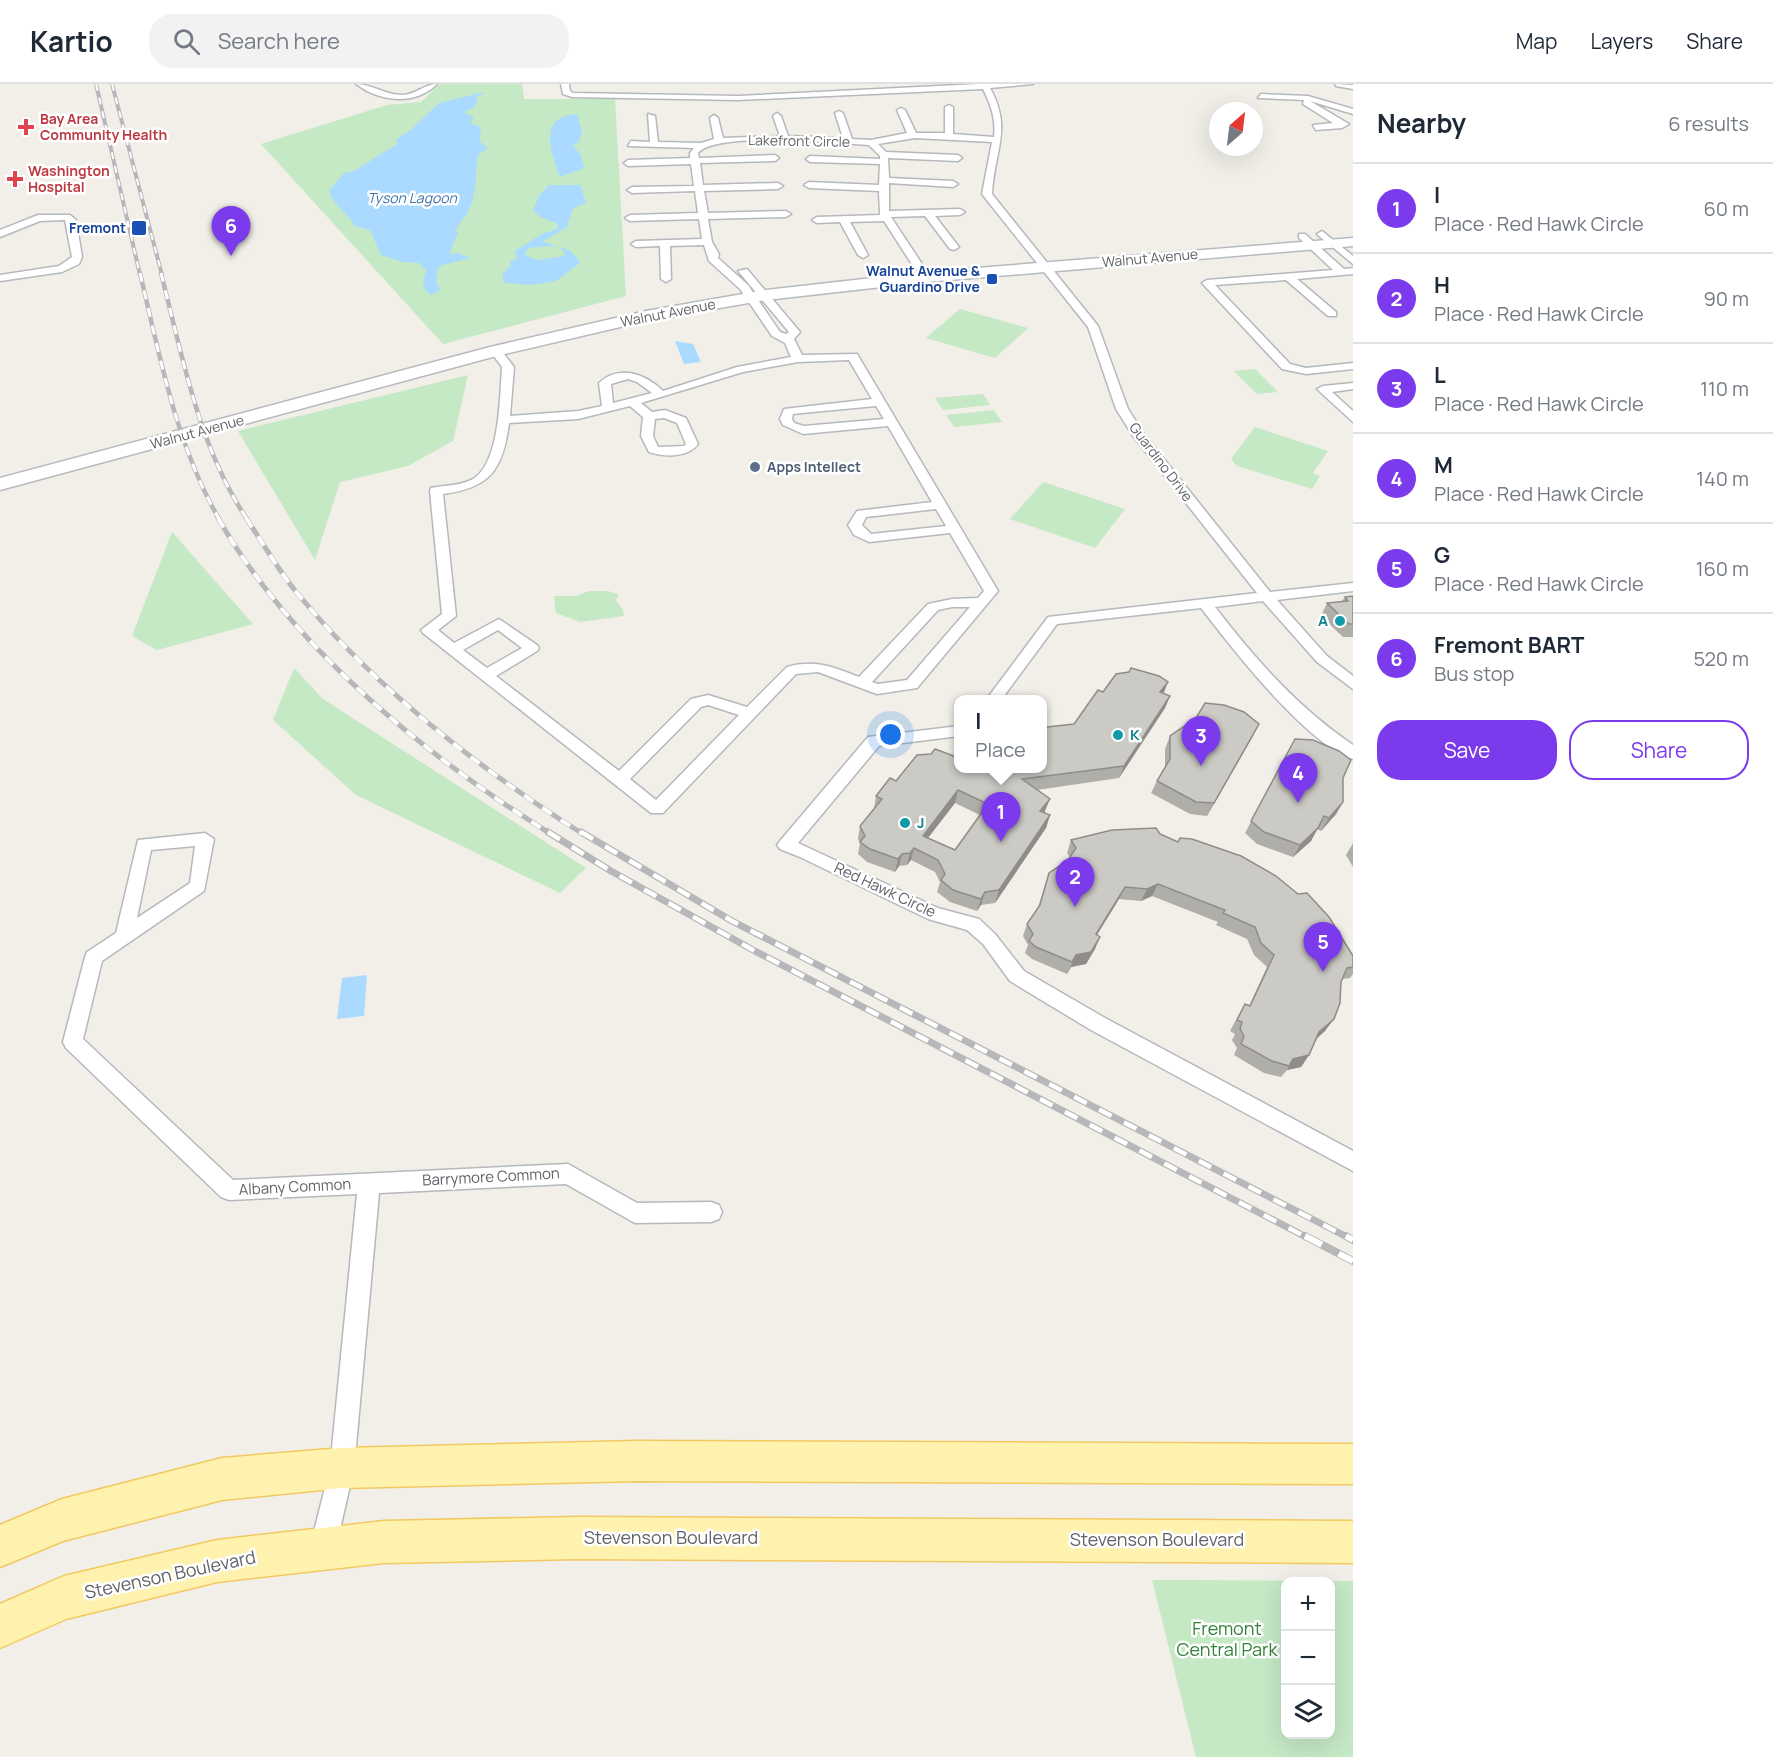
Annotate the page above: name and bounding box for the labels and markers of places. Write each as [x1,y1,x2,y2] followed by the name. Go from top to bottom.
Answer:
[40,109,167,144] place label: Bay Area Community Health
[17,118,35,136] marker: Bay Area Community Health
[28,161,110,196] place label: Washington Hospital
[6,170,24,188] marker: Washington Hospital
[212,206,250,256] pin: 6
[69,218,126,237] place label: Fremont
[130,219,148,237] marker: Fremont
[866,261,981,296] place label: Walnut Avenue & Guardino Drive
[985,272,999,286] marker: Walnut Avenue & Guardino Drive
[767,457,861,476] place label: Apps Intellect
[748,460,762,474] marker: Apps Intellect
[1318,610,1328,631] place label: A
[1333,614,1347,628] marker: A
[1182,716,1220,766] pin: 3
[1130,724,1140,745] place label: K
[1111,728,1125,742] marker: K
[1278,754,1318,803] pin: 4
[982,792,1020,842] pin: 1
[917,812,925,833] place label: J
[898,816,912,830] marker: J
[1056,858,1094,907] pin: 2
[1304,922,1342,972] pin: 5

